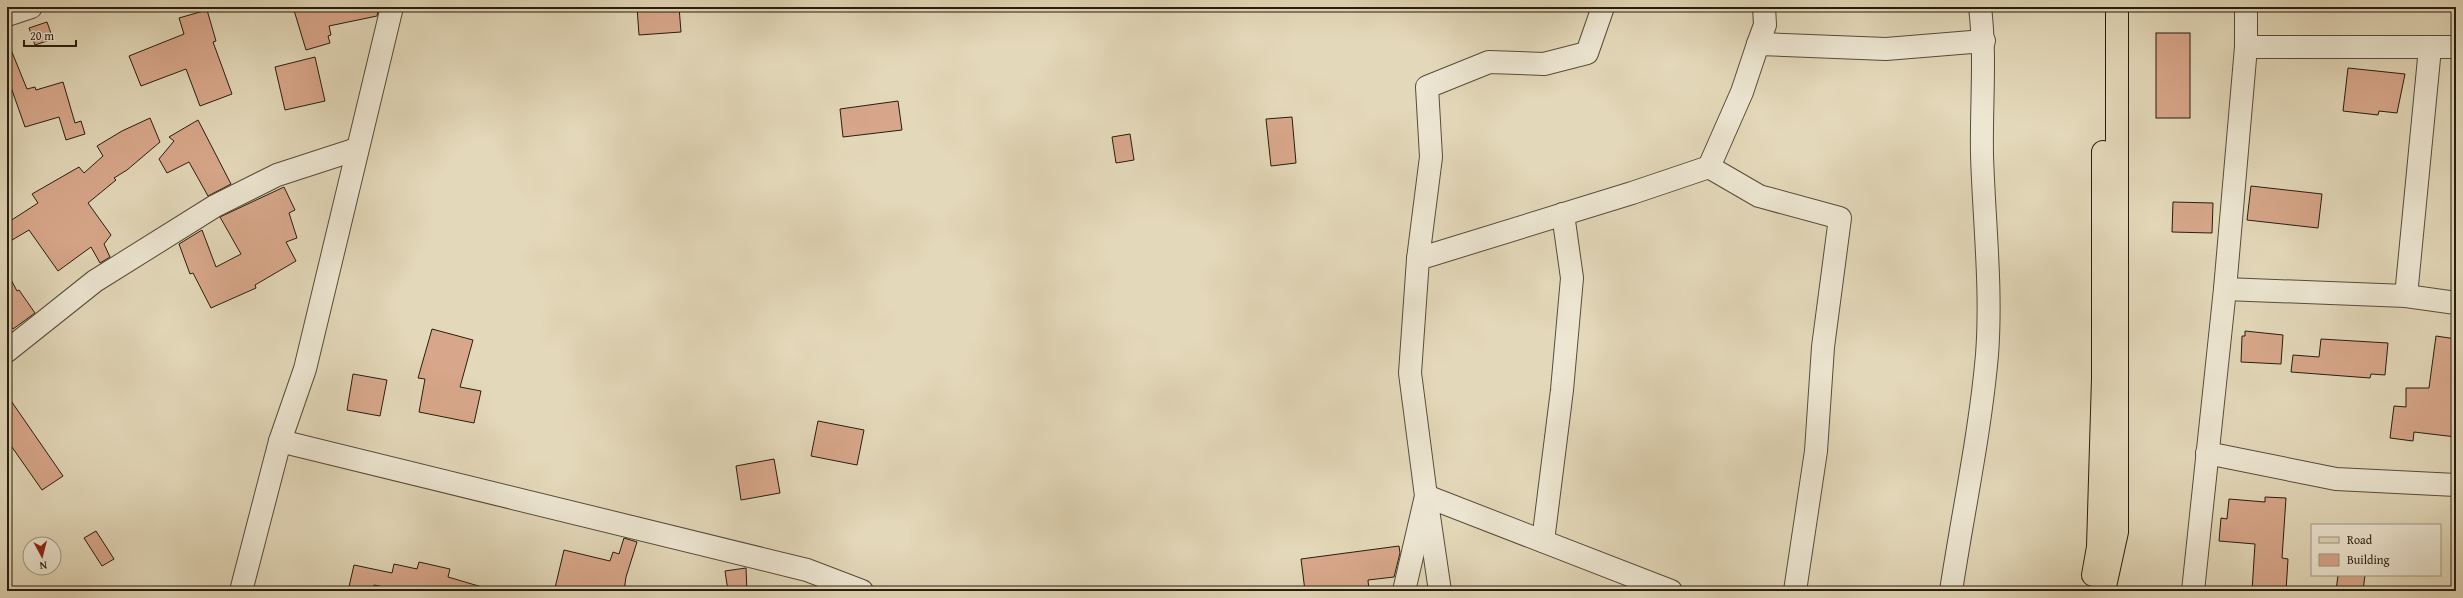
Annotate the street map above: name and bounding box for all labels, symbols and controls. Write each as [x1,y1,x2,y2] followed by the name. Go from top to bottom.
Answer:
[24,22,76,48] scale bar
[30,27,54,44] text: 20 m
[2311,524,2441,576] legend
[2347,531,2373,548] text: Road
[22,536,62,576] north arrow
[2347,551,2390,568] text: Building
[38,558,48,574] text: N

